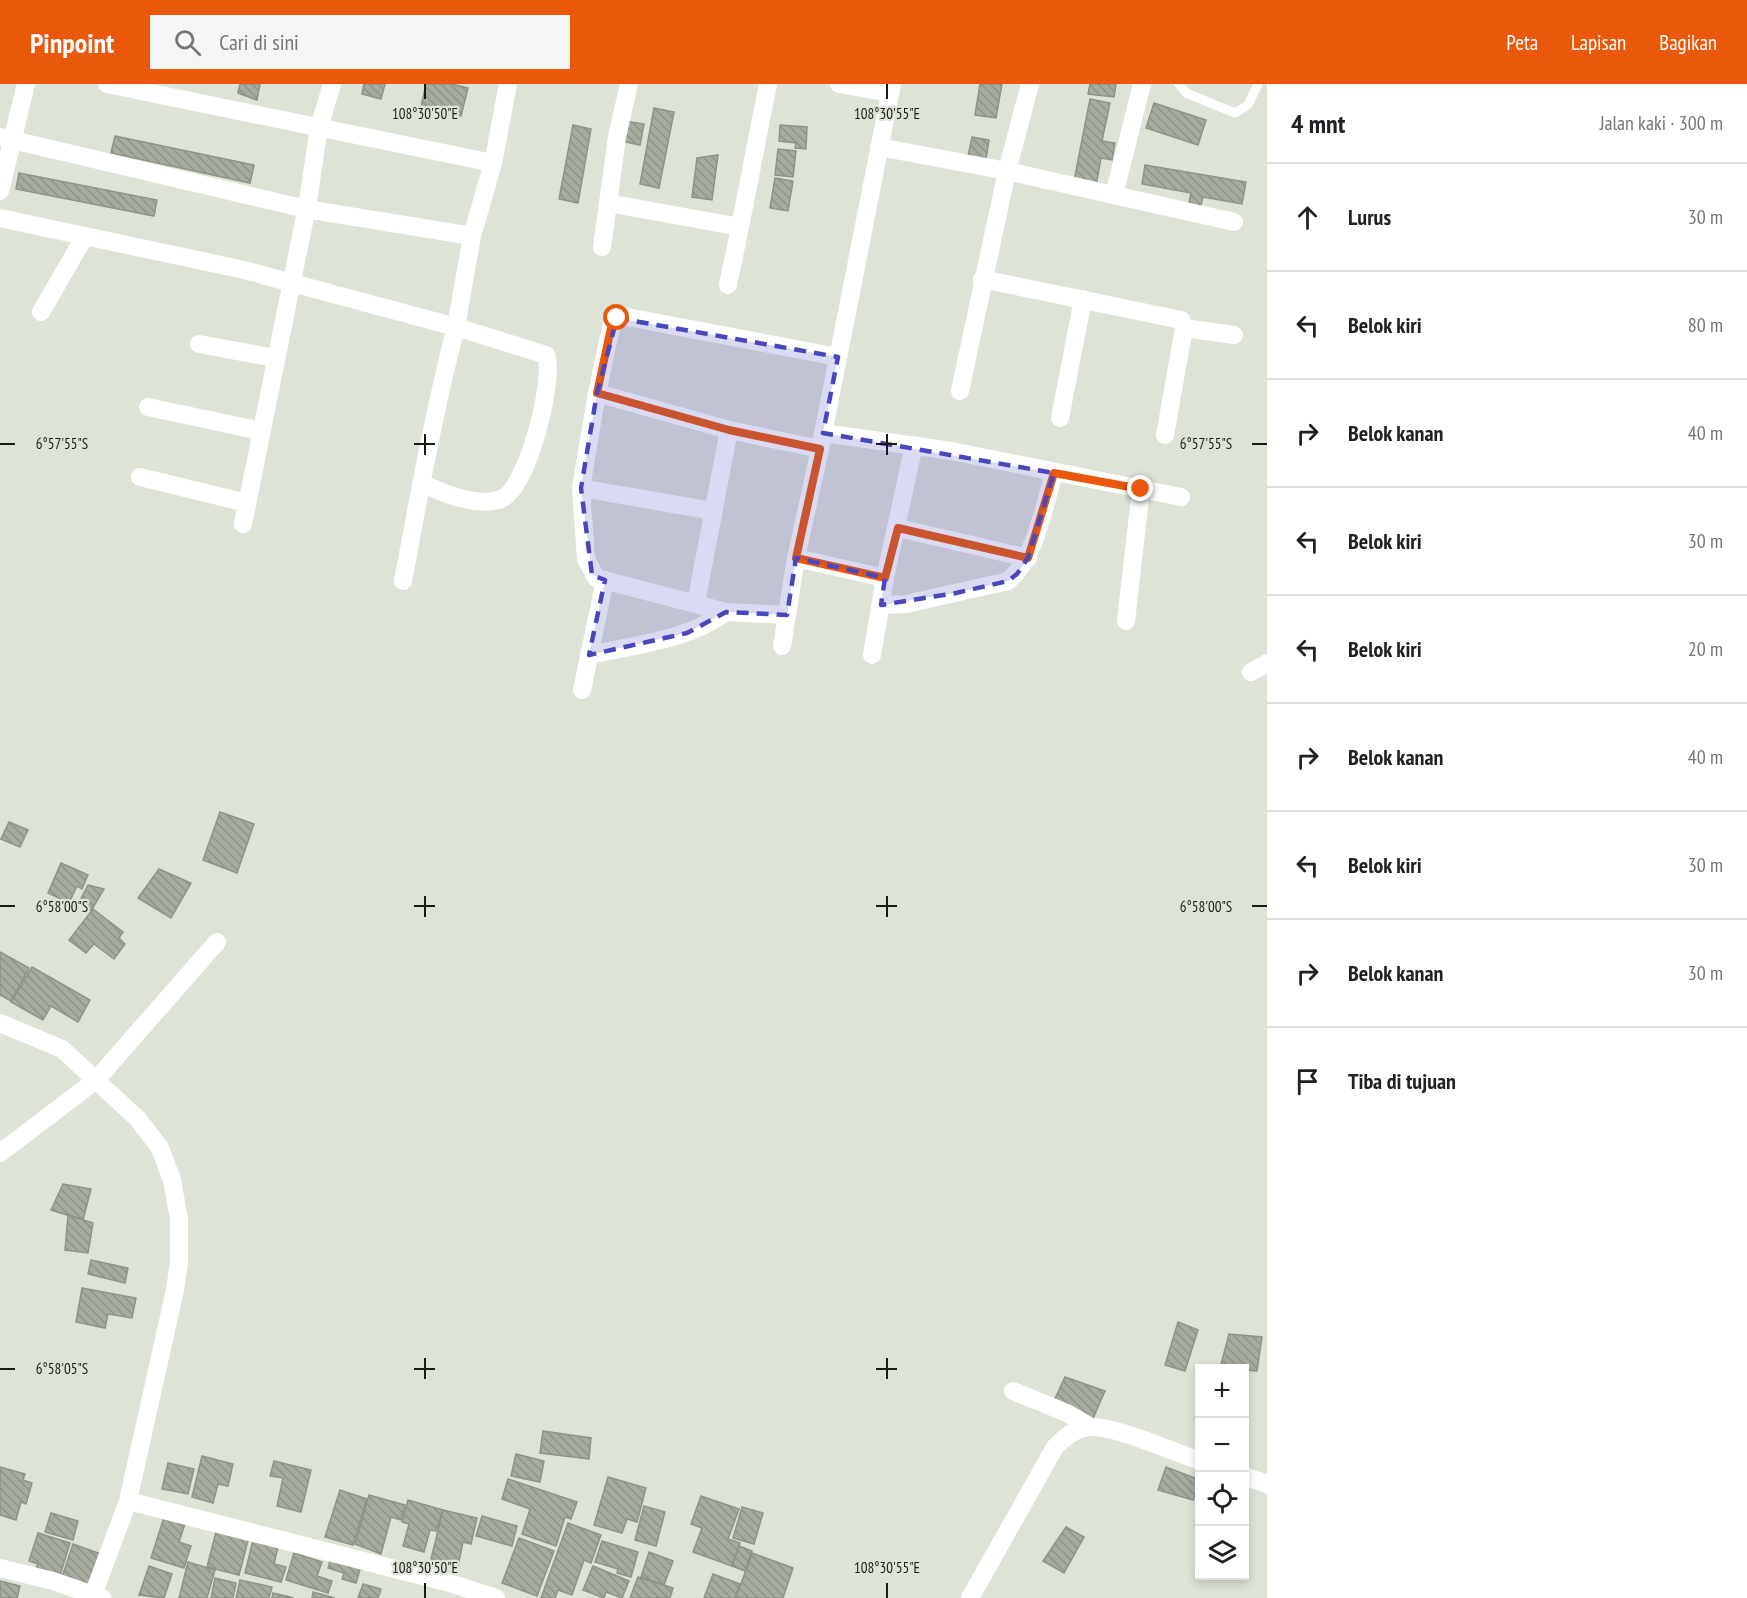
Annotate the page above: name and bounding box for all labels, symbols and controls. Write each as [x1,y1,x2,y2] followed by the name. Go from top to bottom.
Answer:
[150,15,570,69] search box
[30,24,114,61] text: Pinpoint
[171,26,204,59] icon: search
[219,28,299,56] text: Cari di sini
[1506,29,1538,56] text: Peta
[1571,29,1626,56] text: Lapisan
[1659,29,1717,56] text: Bagikan
[392,104,458,123] text: 108°30'50"E
[854,104,920,123] text: 108°30'55"E
[1291,107,1345,140] text: 4 mnt
[1600,110,1723,136] text: Jalan kaki · 300 m
[1291,201,1324,234] icon: ahead
[1348,203,1391,231] text: Lurus
[1688,204,1723,230] text: 30 m
[603,304,629,330] route start
[1291,309,1324,342] icon: left
[1348,311,1422,339] text: Belok kiri
[1688,312,1723,338] text: 80 m
[1291,417,1324,450] icon: right
[1348,419,1443,447] text: Belok kanan
[1688,420,1723,446] text: 40 m
[36,434,88,453] text: 6°57'55"S
[1180,434,1232,453] text: 6°57'55"S
[1127,475,1153,501] route end
[1291,525,1324,558] icon: left
[1348,527,1422,555] text: Belok kiri
[1688,528,1723,554] text: 30 m
[1291,633,1324,666] icon: left
[1348,635,1422,663] text: Belok kiri
[1688,636,1723,662] text: 20 m
[1291,741,1324,774] icon: right
[1348,743,1443,771] text: Belok kanan
[1688,744,1723,770] text: 40 m
[1291,849,1324,882] icon: left
[1348,851,1422,879] text: Belok kiri
[1688,852,1723,878] text: 30 m
[36,897,88,916] text: 6°58'00"S
[1180,897,1232,916] text: 6°58'00"S
[1291,957,1324,990] icon: right
[1348,959,1443,987] text: Belok kanan
[1688,960,1723,986] text: 30 m
[1291,1065,1324,1098] icon: arrive
[1348,1067,1456,1095] text: Tiba di tujuan
[36,1359,88,1378] text: 6°58'05"S
[1195,1364,1249,1580] map controls
[1195,1364,1249,1418] button: +
[1195,1418,1249,1472] button: −
[1195,1472,1249,1526] button: locate
[1195,1526,1249,1580] button: layers
[392,1558,458,1577] text: 108°30'50"E
[854,1558,920,1577] text: 108°30'55"E

